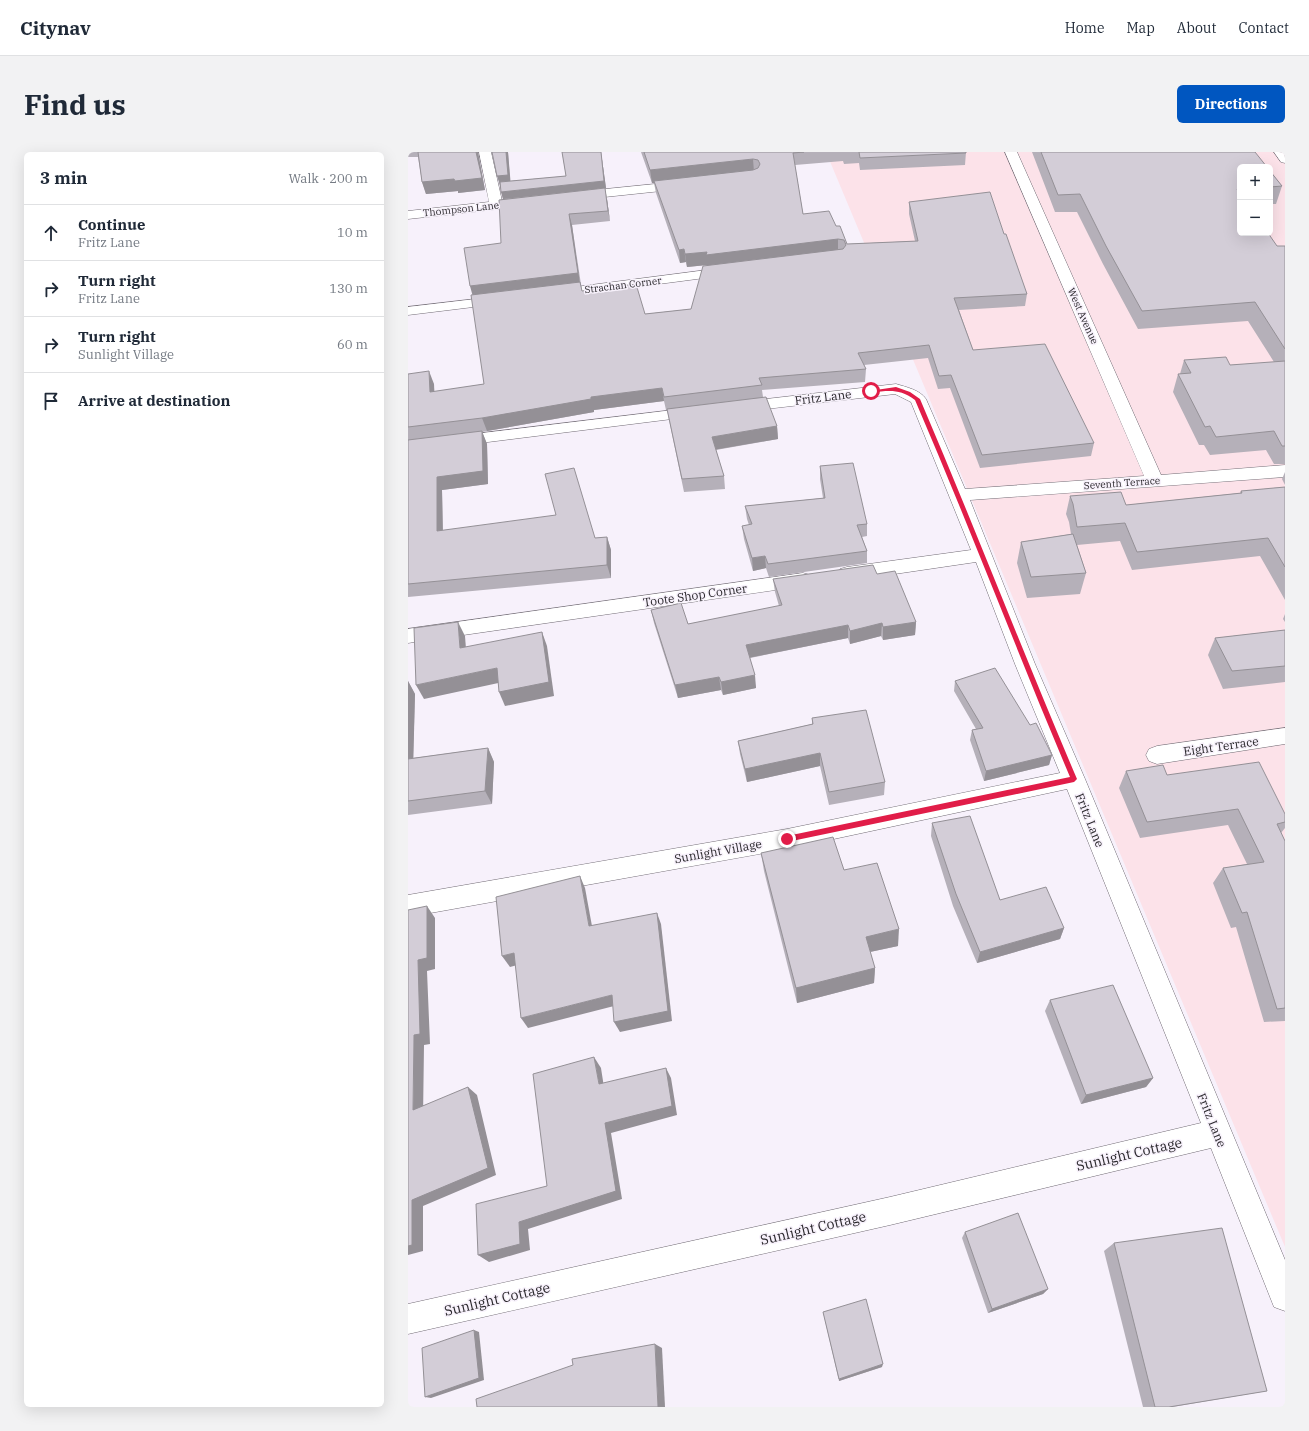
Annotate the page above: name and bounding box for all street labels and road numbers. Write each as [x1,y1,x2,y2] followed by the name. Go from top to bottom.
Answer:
[422,199,500,219] street label: Thompson Lane
[584,274,663,296] street label: Strachan Corner
[1065,286,1101,346] street label: West Avenue
[794,386,852,408] street label: Fritz Lane
[1083,474,1161,492] street label: Seventh Terrace
[642,580,749,610] street label: Toote Shop Corner
[1182,733,1260,759] street label: Eight Terrace
[1072,791,1108,849] street label: Fritz Lane
[673,836,763,866] street label: Sunlight Village
[1194,1091,1230,1149] street label: Fritz Lane
[1074,1133,1184,1175] street label: Sunlight Cottage
[758,1207,868,1249] street label: Sunlight Cottage
[442,1278,552,1320] street label: Sunlight Cottage

